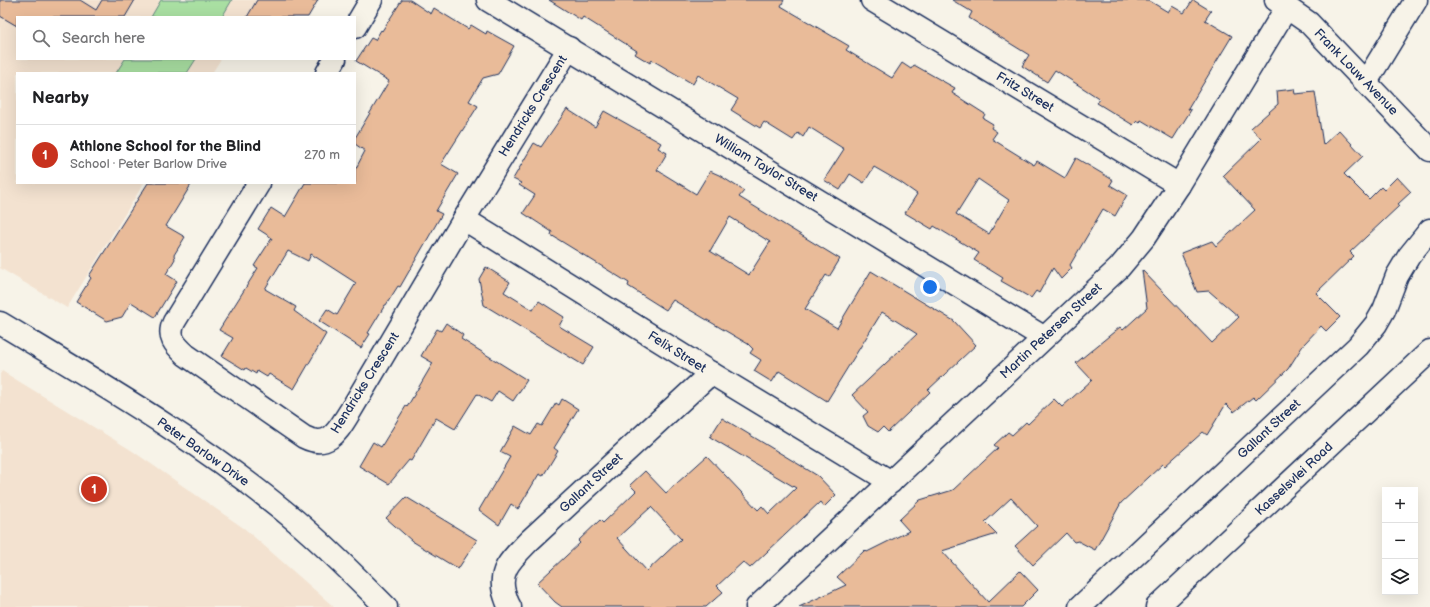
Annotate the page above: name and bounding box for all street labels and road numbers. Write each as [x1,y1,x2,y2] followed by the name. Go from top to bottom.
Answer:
[1311,25,1402,119] street label: Frank Louw Avenue
[495,52,571,160] street label: Hendricks Crescent
[993,68,1057,116] street label: Fritz Street
[711,131,821,205] street label: William Taylor Street
[997,280,1105,382] street label: Martin Petersen Street
[645,328,709,376] street label: Felix Street
[327,329,403,437] street label: Hendricks Crescent
[1234,396,1304,462] street label: Gallant Street
[154,414,252,490] street label: Peter Barlow Drive
[1252,439,1336,519] street label: Kasselsvlei Road
[556,450,626,516] street label: Gallant Street

